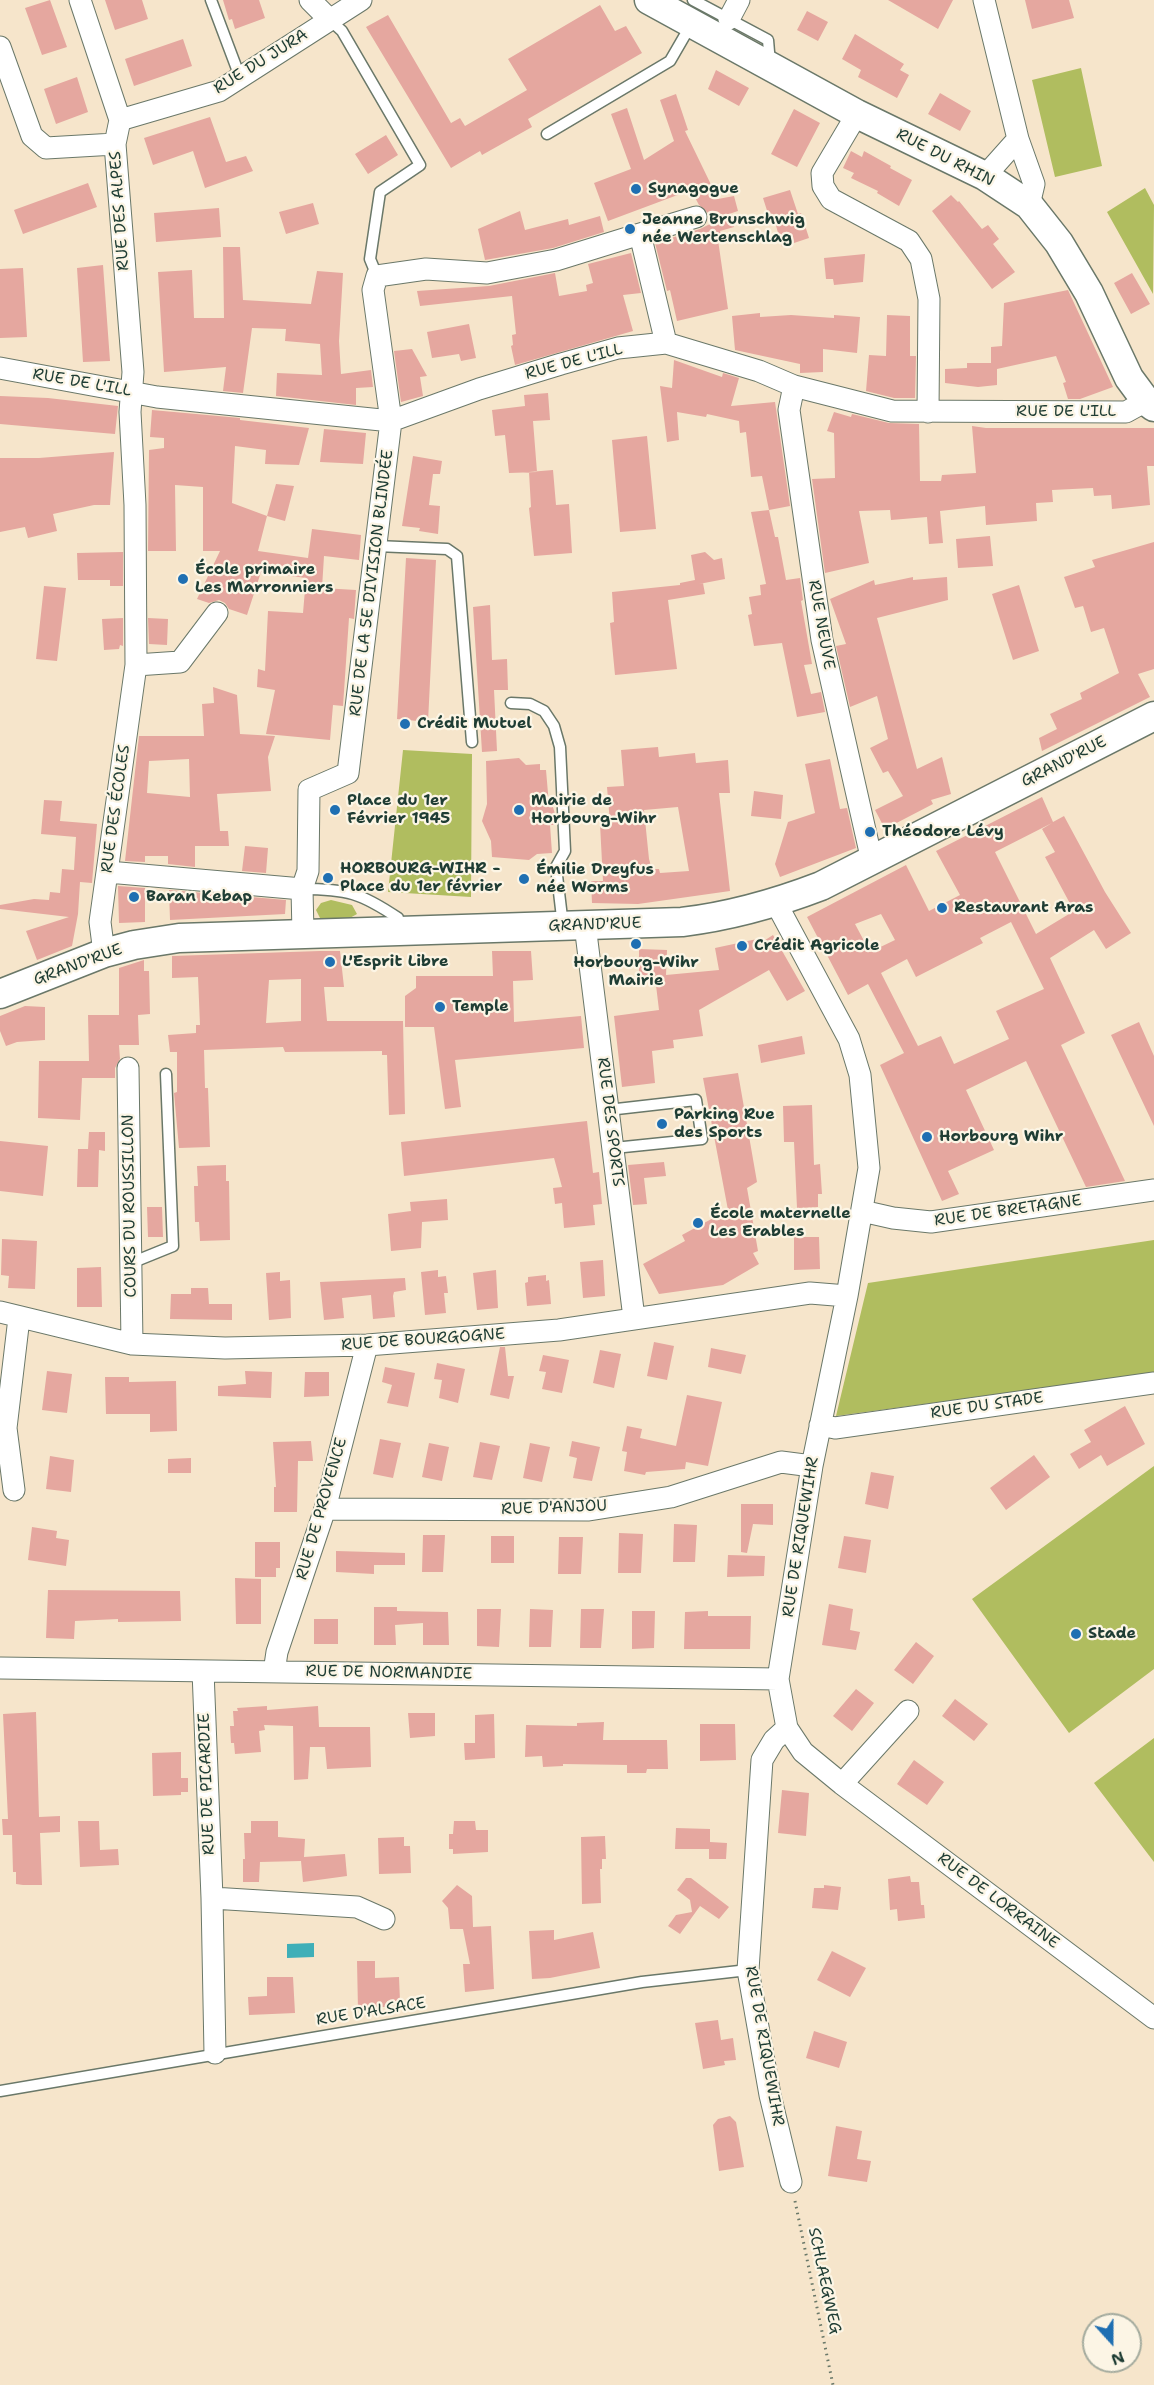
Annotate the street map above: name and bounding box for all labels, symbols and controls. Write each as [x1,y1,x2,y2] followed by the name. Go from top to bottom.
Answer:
[210,25,312,99] street label: RUE DU JURA
[893,125,997,191] street label: RUE DU RHIN
[106,151,134,271] street label: RUE DES ALPES
[648,179,739,199] place label: Synagogue
[629,182,643,196] marker: Synagogue
[642,210,805,248] place label: Jeanne Brunschwig née Wertenschlag
[623,222,637,236] marker: Jeanne Brunschwig née Wertenschlag
[523,340,625,384] street label: RUE DE L'ILL
[31,365,133,401] street label: RUE DE L'ILL
[1016,402,1116,422] street label: RUE DE L'ILL
[346,449,398,717] street label: RUE DE LA 5E DIVISION BLINDÉE
[195,560,333,598] place label: École primaire Les Marronniers
[176,572,190,586] marker: École primaire Les Marronniers
[804,579,838,671] street label: RUE NEUVE
[417,714,532,734] place label: Crédit Mutuel
[398,717,412,731] marker: Crédit Mutuel
[1018,732,1110,792] street label: GRAND'RUE
[97,744,135,874] street label: RUE DES ÉCOLES
[347,791,450,829] place label: Place du 1er Février 1945
[531,791,657,829] place label: Mairie de Horbourg-Wihr
[328,803,342,817] marker: Place du 1er Février 1945
[512,803,526,817] marker: Mairie de Horbourg-Wihr
[882,822,1004,842] place label: Théodore Lévy
[863,825,877,839] marker: Théodore Lévy
[340,859,502,897] place label: HORBOURG-WIHR - Place du 1er février
[536,860,654,898] place label: Émilie Dreyfus née Worms
[321,871,335,885] marker: HORBOURG-WIHR - Place du 1er février
[517,872,531,886] marker: Émilie Dreyfus née Worms
[146,887,252,907] place label: Baran Kebap
[127,890,141,904] marker: Baran Kebap
[954,898,1094,918] place label: Restaurant Aras
[935,901,949,915] marker: Restaurant Aras
[548,914,642,936] street label: GRAND'RUE
[754,936,880,956] place label: Crédit Agricole
[629,937,643,951] marker: Horbourg-Wihr Mairie
[735,939,749,953] marker: Crédit Agricole
[31,940,125,990] street label: GRAND'RUE
[342,952,449,972] place label: L'Esprit Libre
[573,953,699,991] place label: Horbourg-Wihr Mairie
[323,955,337,969] marker: L'Esprit Libre
[452,997,509,1017] place label: Temple
[433,1000,447,1014] marker: Temple
[593,1056,627,1188] street label: RUE DES SPORTS
[674,1105,775,1143] place label: Parking Rue des Sports
[119,1114,141,1298] street label: COURS DU ROUSSILLON
[655,1117,669,1131] marker: Parking Rue des Sports
[939,1127,1063,1147] place label: Horbourg Wihr
[920,1130,934,1144] marker: Horbourg Wihr
[933,1191,1083,1231] street label: RUE DE BRETAGNE
[710,1204,851,1242] place label: École maternelle Les Erables
[691,1216,705,1230] marker: École maternelle Les Erables
[340,1325,506,1355] street label: RUE DE BOURGOGNE
[929,1389,1045,1423] street label: RUE DU STADE
[293,1436,351,1582] street label: RUE DE PROVENCE
[779,1456,823,1618] street label: RUE DE RIQUEWIHR
[501,1497,607,1519] street label: RUE D'ANJOU
[1088,1624,1136,1644] place label: Stade
[1069,1627,1083,1641] marker: Stade
[305,1662,473,1684] street label: RUE DE NORMANDIE
[195,1713,219,1855] street label: RUE DE PICARDIE
[933,1849,1063,1953] street label: RUE DE LORRAINE
[740,1965,788,2127] street label: RUE DE RIQUEWIHR
[315,1994,427,2030] street label: RUE D'ALSACE
[803,2226,845,2336] street label: SCHLAEGWEG
[1082,2313,1142,2373] north arrow
[1108,2346,1128,2370] text: N

